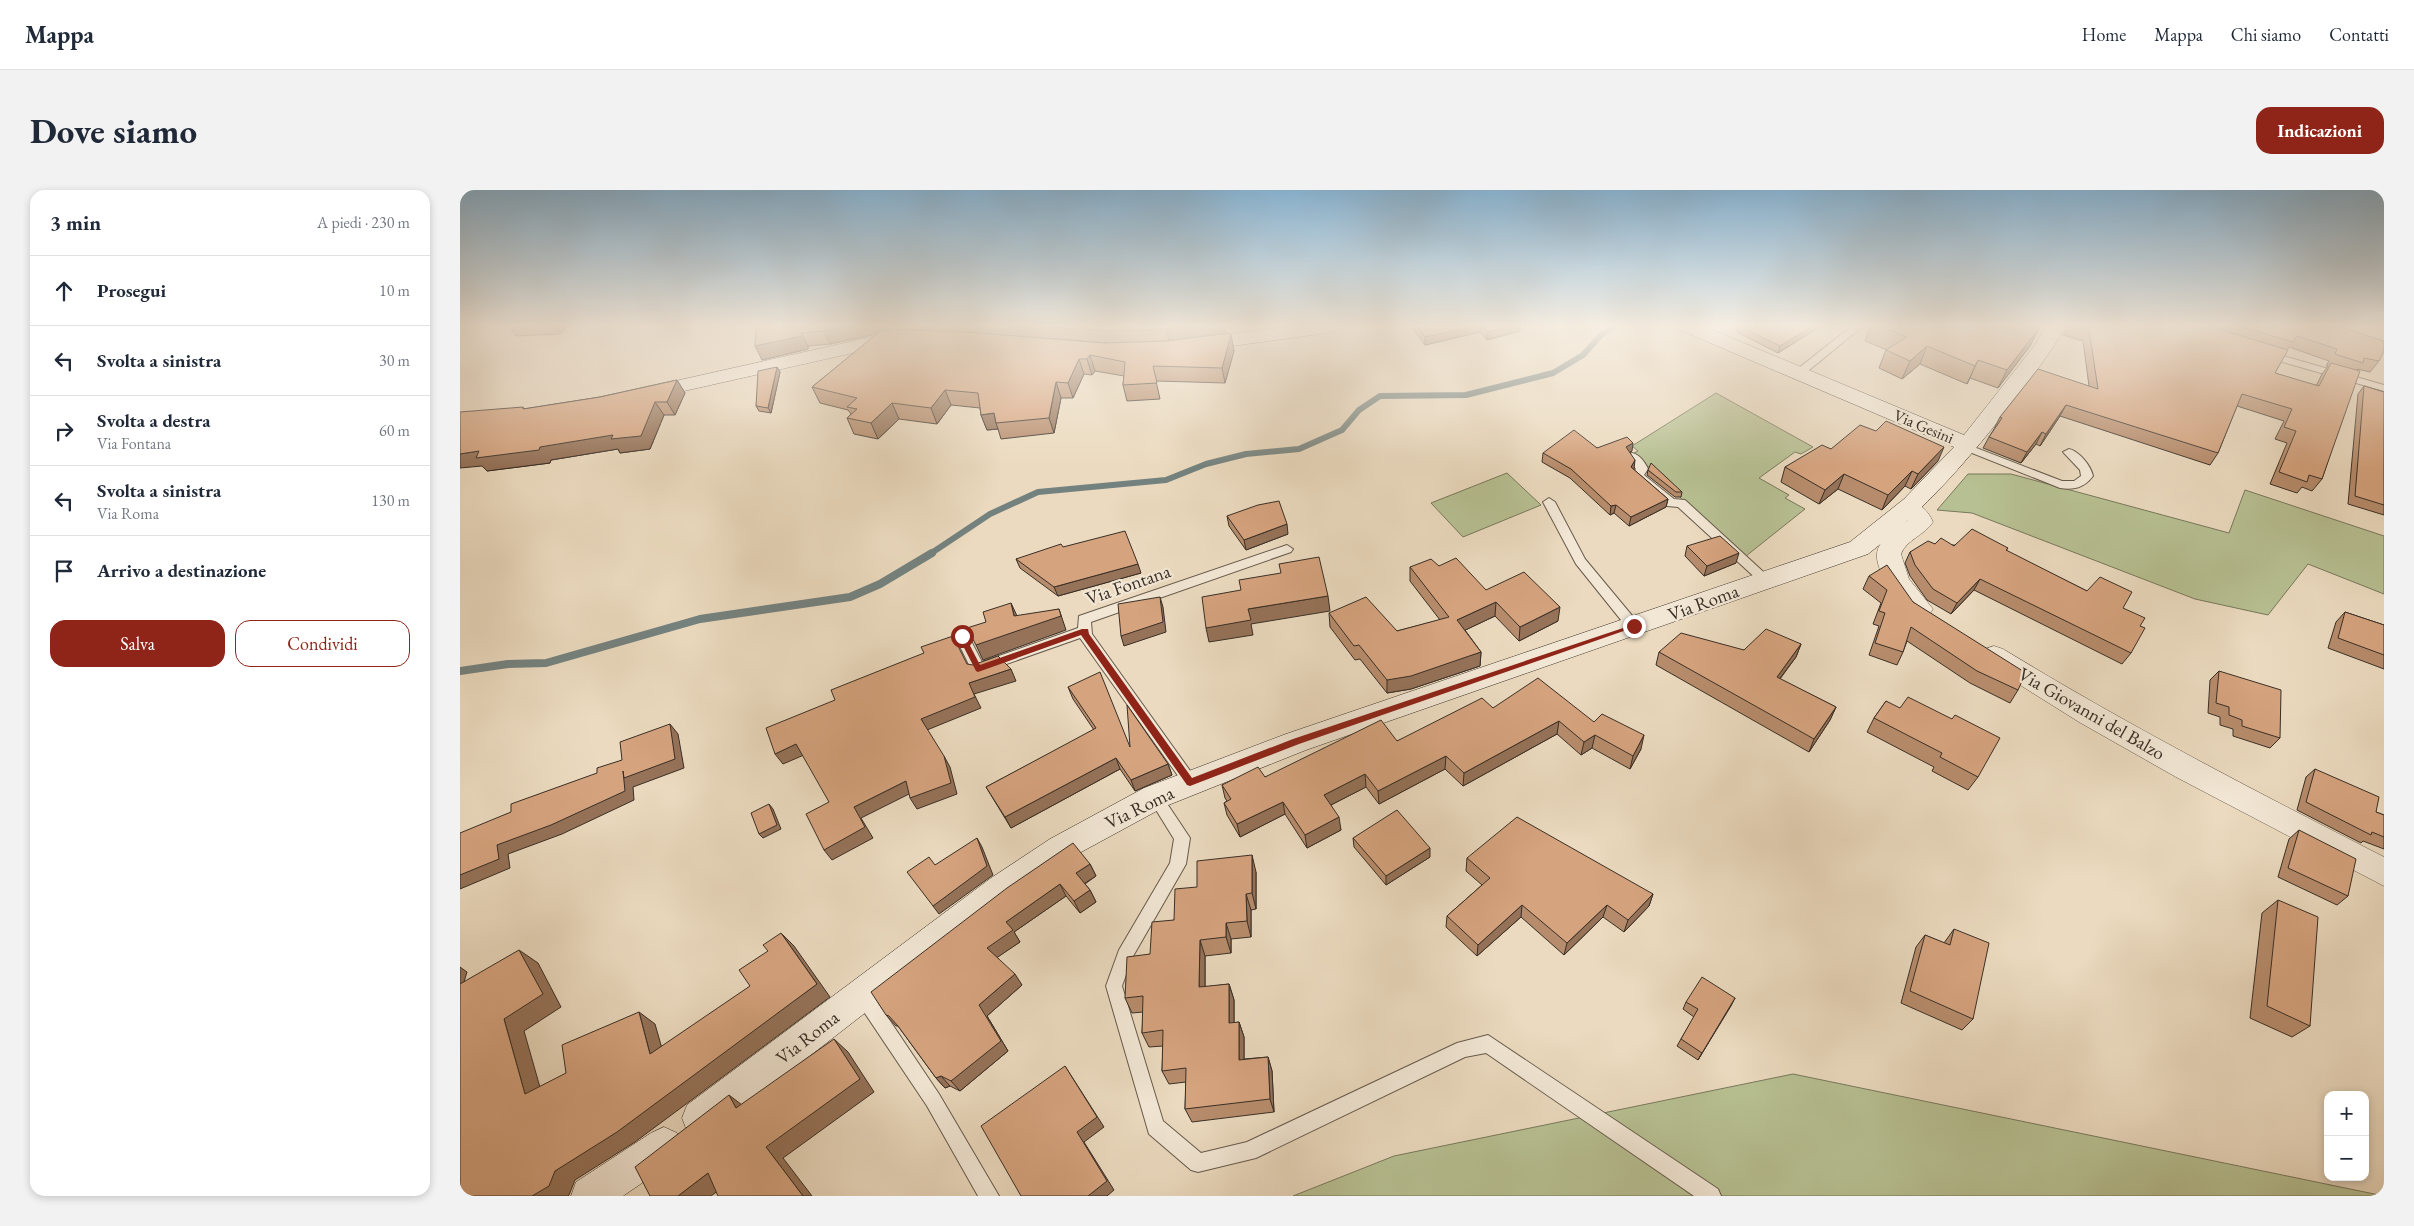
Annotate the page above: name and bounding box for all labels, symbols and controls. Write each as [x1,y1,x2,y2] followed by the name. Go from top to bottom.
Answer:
[25,19,94,50] text: Mappa
[2082,23,2126,46] text: Home
[2154,23,2203,46] text: Mappa
[2231,23,2301,46] text: Chi siamo
[2329,23,2389,46] text: Contatti
[2256,107,2384,154] button: Indicazioni
[30,108,197,153] text: Dove siamo
[50,209,101,236] text: 3 min
[317,212,410,233] text: A piedi · 230 m
[50,277,78,305] icon: ahead
[97,278,166,303] text: Prosegui
[379,280,410,301] text: 10 m
[50,347,78,375] icon: left
[97,348,221,373] text: Svolta a sinistra
[379,350,410,371] text: 30 m
[1891,404,1957,449] street label: Via Gesini
[97,408,211,433] text: Svolta a destra
[50,417,78,445] icon: right
[379,420,410,441] text: 60 m
[97,433,171,454] text: Via Fontana
[97,478,221,503] text: Svolta a sinistra
[50,487,78,515] icon: left
[371,490,410,511] text: 130 m
[97,503,159,524] text: Via Roma
[50,557,78,585] icon: arrive
[97,558,266,583] text: Arrivo a destinazione
[1082,558,1174,611] street label: Via Fontana
[1664,578,1742,627] street label: Via Roma
[1623,615,1646,638] route end
[50,620,225,667] button: Salva
[235,620,410,667] button: Condividi
[951,625,974,648] route start
[2014,661,2170,766] street label: Via Giovanni del Balzo
[1101,780,1178,835] street label: Via Roma
[771,1005,844,1070] street label: Via Roma
[2324,1091,2369,1181] map controls
[2324,1091,2369,1136] button: +
[2324,1136,2369,1181] button: −

